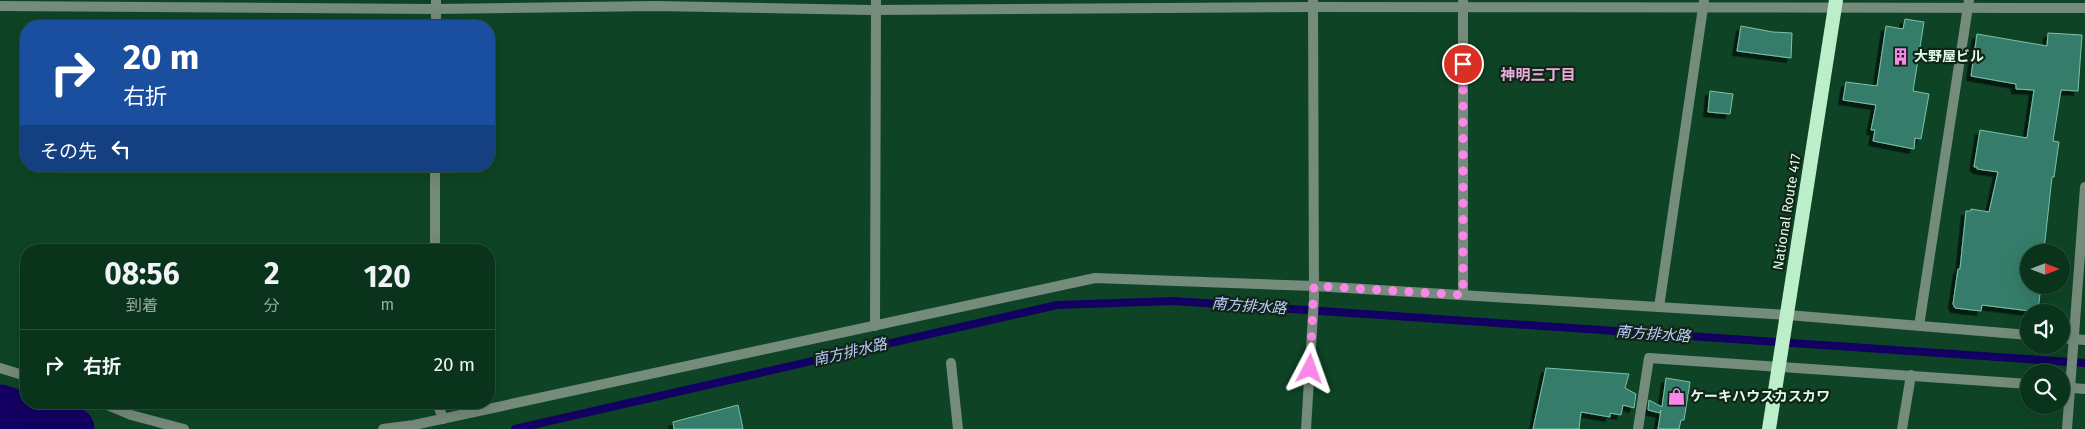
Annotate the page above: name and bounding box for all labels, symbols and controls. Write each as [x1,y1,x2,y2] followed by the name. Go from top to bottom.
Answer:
[123,36,199,78] text: 20 m
[40,40,105,105] icon: right
[1442,43,1484,85] pin
[1890,46,1910,66] building icon: 大野屋ビル
[1914,48,1984,65] place label: 大野屋ビル
[1449,50,1477,78] icon: arrive
[1499,66,1576,84] district label: 神明三丁目
[123,83,167,110] text: 右折
[107,135,135,163] icon: left
[40,140,97,163] text: その先
[1769,153,1805,271] street label: National Route 417
[2020,244,2070,294] north arrow
[2020,244,2070,414] map controls
[104,256,180,292] text: 08:56
[264,256,279,292] text: 2
[364,259,411,295] text: 120
[1211,294,1289,318] water label: 南方排水路
[380,295,394,314] text: m
[126,296,158,315] text: 到着
[264,296,280,315] text: 分
[2020,304,2070,354] button: sound
[1615,322,1693,346] water label: 南方排水路
[811,334,891,369] water label: 南方排水路
[1283,342,1335,394] position arrow
[40,351,68,379] icon: right
[434,353,475,376] text: 20 m
[83,355,121,378] text: 右折
[2020,364,2070,414] button: search
[1666,386,1686,406] shop icon: ケーキハウスカスカワ
[1690,388,1830,405] place label: ケーキハウスカスカワ

